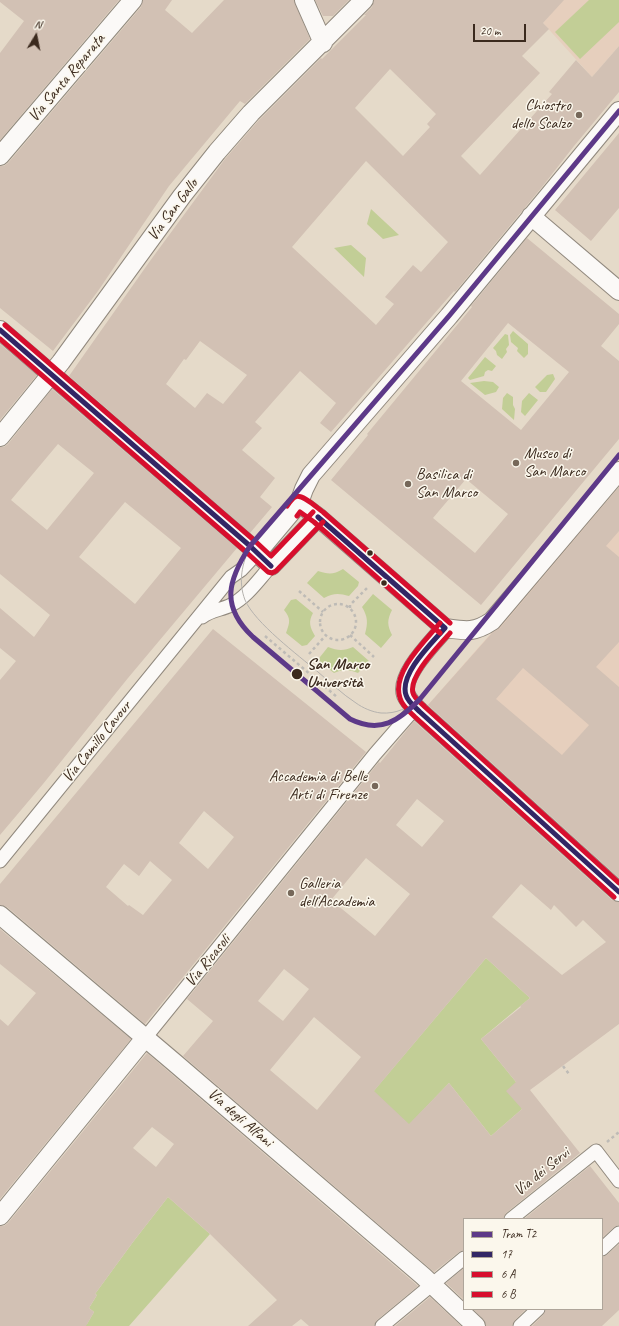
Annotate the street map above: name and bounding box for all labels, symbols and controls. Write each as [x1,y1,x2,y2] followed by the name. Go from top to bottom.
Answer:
[16,16,56,56] north arrow
[475,16,528,42] scale bar
[34,17,43,32] text: N
[480,23,500,39] text: 20 m
[25,30,109,126] street label: Via Santa Reparata
[511,96,571,134] place label: Chiostro dello Scalzo
[574,110,584,120] marker: Chiostro dello Scalzo
[143,175,203,245] street label: Via San Gallo
[524,444,585,482] place label: Museo di San Marco
[511,458,521,468] marker: Museo di San Marco
[416,465,477,503] place label: Basilica di San Marco
[403,479,413,489] marker: Basilica di San Marco
[365,548,375,558] unlabelled marker
[379,578,389,588] unlabelled marker
[307,655,369,693] place label: San Marco Università
[290,667,304,681] marker: San Marco Università
[58,697,136,787] street label: Via Camillo Cavour
[269,767,367,805] place label: Accademia di Belle Arti di Firenze
[370,781,380,791] marker: Accademia di Belle Arti di Firenze
[299,874,375,912] place label: Galleria dell'Accademia
[286,888,296,898] marker: Galleria dell'Accademia
[181,931,235,991] street label: Via Ricasoli
[203,1084,277,1152] street label: Via degli Alfani
[510,1144,574,1200] street label: Via dei Servi
[463,1218,603,1310] legend
[501,1226,536,1242] text: Tram T2
[501,1246,512,1262] text: 17
[501,1266,515,1282] text: 6 A
[501,1286,516,1302] text: 6 B

